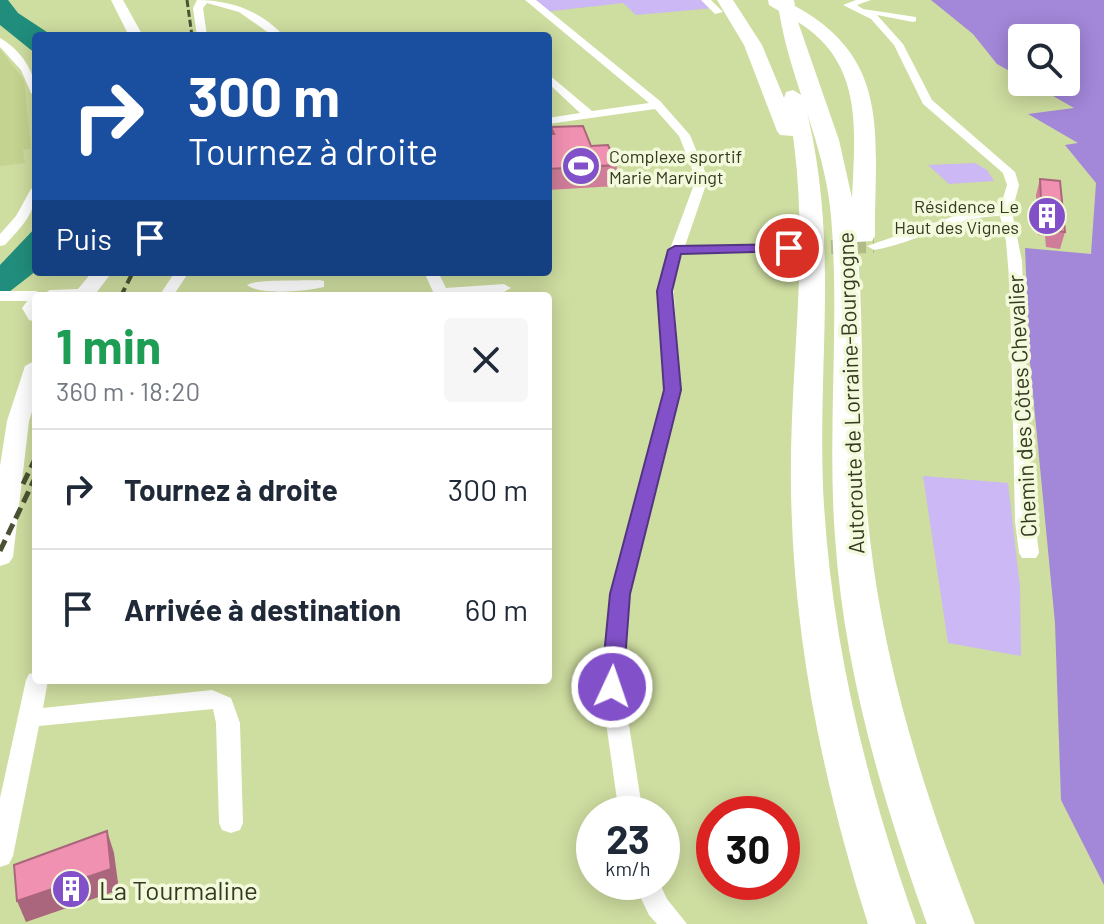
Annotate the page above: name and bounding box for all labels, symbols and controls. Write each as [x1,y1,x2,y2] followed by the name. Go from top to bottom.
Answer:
[1008,24,1080,96] map controls
[1008,24,1080,96] button: search
[188,61,340,128] text: 300 m
[56,64,160,168] icon: right
[188,129,438,172] text: Tournez à droite
[560,145,602,187] sports icon: Complexe sportif Marie Marvingt
[609,145,742,188] place label: Complexe sportif Marie Marvingt
[894,195,1019,238] place label: Résidence Le Haut des Vignes
[1026,195,1068,237] building icon: Résidence Le Haut des Vignes
[755,214,823,282] pin
[128,216,172,260] icon: arrive
[56,220,112,256] text: Puis
[767,226,811,270] icon: arrive
[831,232,869,554] street label: Autoroute de Lorraine-Bourgogne
[1001,274,1041,538] street label: Chemin des Côtes Chevalier
[56,316,161,374] text: 1 min
[444,318,528,402] button: close
[56,375,200,406] text: 360 m · 18:20
[56,467,100,511] icon: right
[124,471,338,507] text: Tournez à droite
[448,471,528,507] text: 300 m
[56,587,100,631] icon: arrive
[124,591,401,627] text: Arrivée à destination
[465,591,528,627] text: 60 m
[570,645,654,729] position arrow
[696,796,800,900] speed limit sign: 30
[606,814,650,862] text: 23
[605,856,651,880] text: km/h
[50,868,92,910] building icon: La Tourmaline
[99,874,258,905] place label: La Tourmaline

